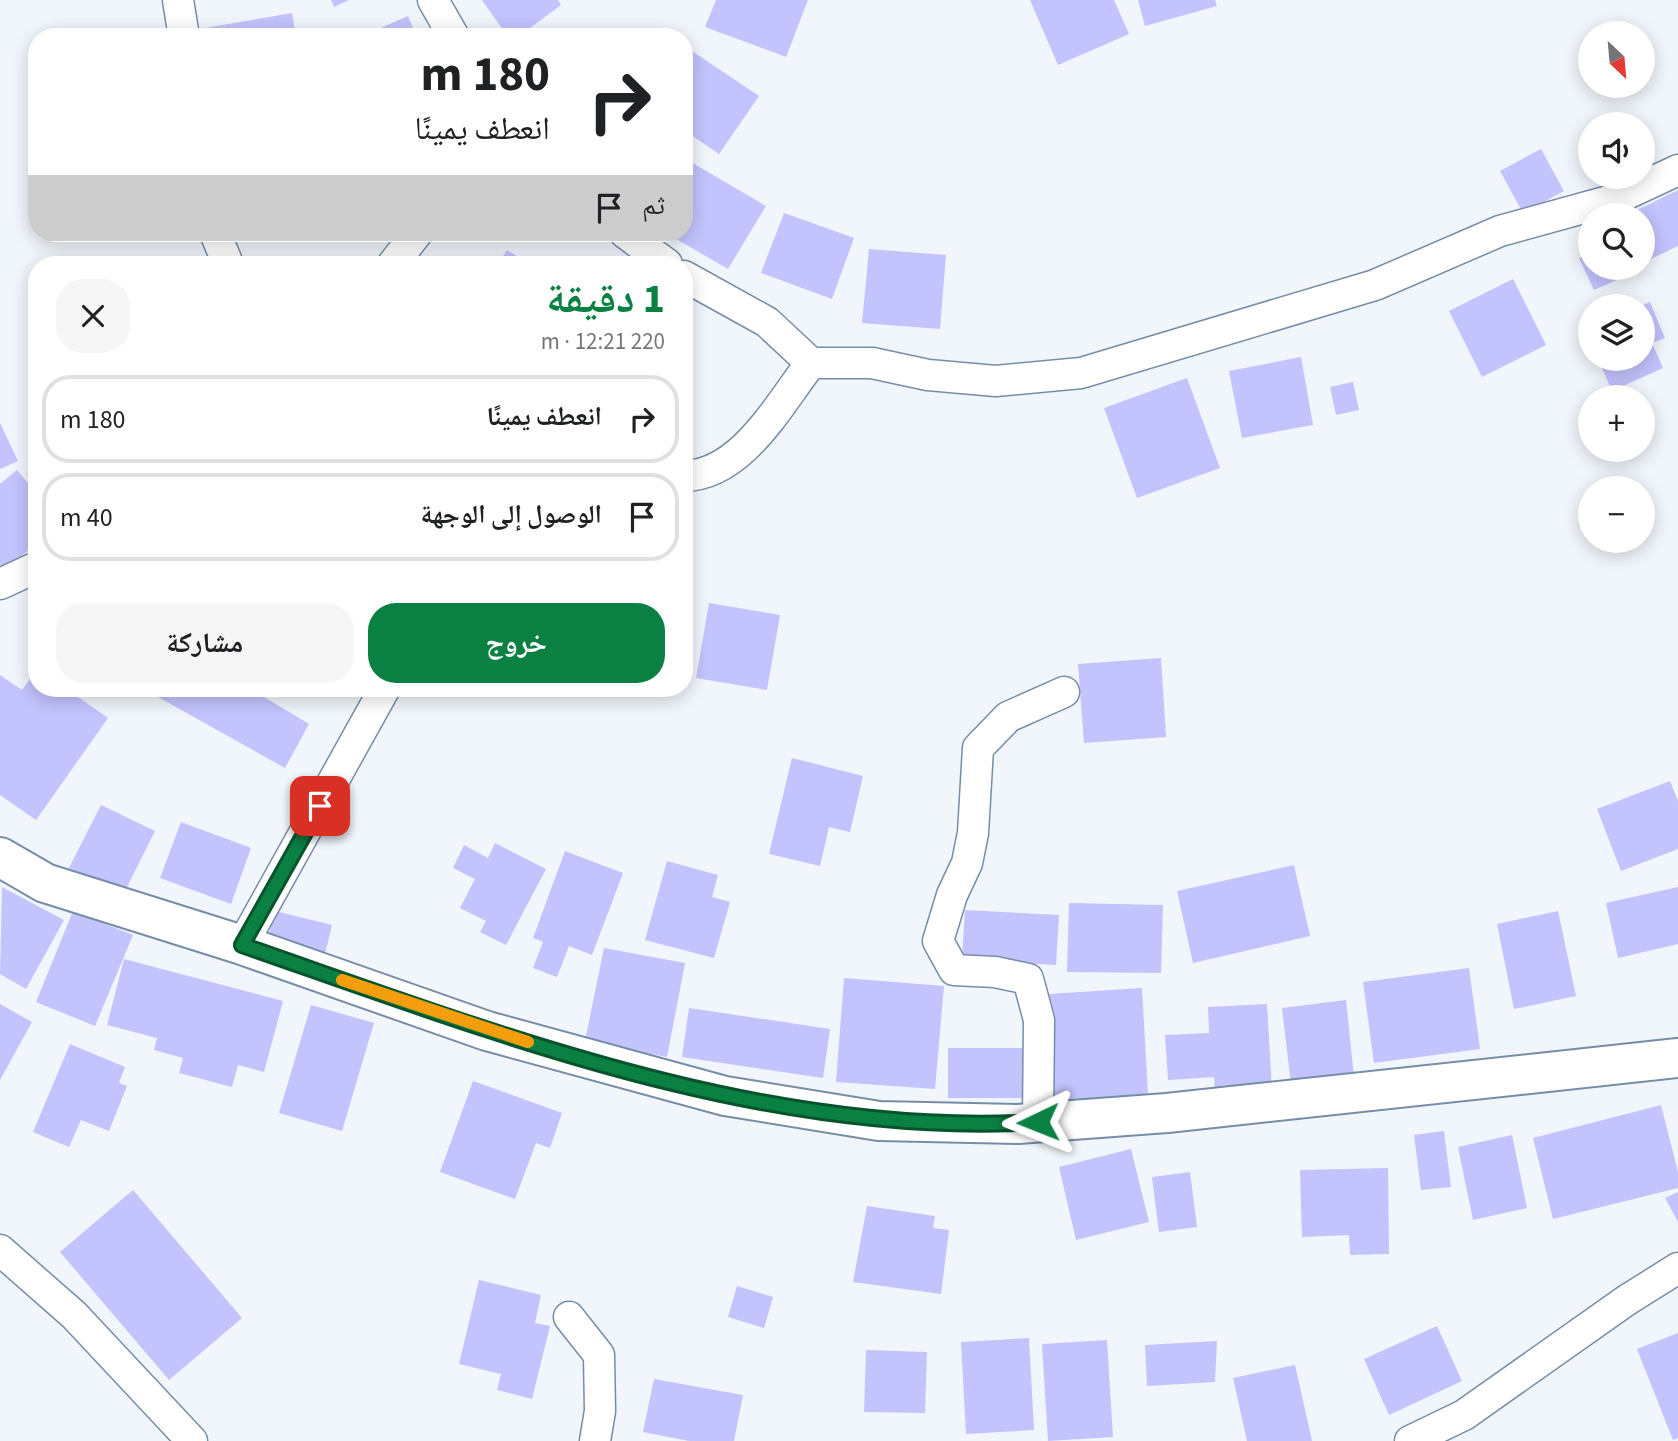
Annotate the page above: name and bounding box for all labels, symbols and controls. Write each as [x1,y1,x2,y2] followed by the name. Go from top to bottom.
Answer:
[1578,21,1656,98] north arrow
[1578,21,1655,553] map controls
[421,40,550,110] text: 180 m
[574,56,665,147] icon: right
[415,106,550,152] text: انعطف يمينًا
[1578,112,1655,189] button: sound
[642,187,665,224] text: ثم
[590,189,628,227] icon: arrive
[1578,203,1655,280] button: search
[546,269,665,329] text: 1 دقيقة
[56,279,130,353] button: close
[1578,294,1655,371] button: layers
[541,325,665,358] text: 220 m · 12:21
[1578,385,1655,462] button: +
[487,398,602,435] text: انعطف يمينًا
[623,400,661,438] icon: right
[60,401,126,438] text: 180 m
[1578,476,1655,553] button: −
[421,496,602,533] text: الوصول إلى الوجهة
[623,498,661,536] icon: arrive
[60,499,113,536] text: 40 m
[56,603,354,683] button: مشاركة
[368,603,665,683] button: خروج
[290,776,350,836] pin
[301,787,339,825] icon: arrive
[1001,1085,1075,1159] position arrow

